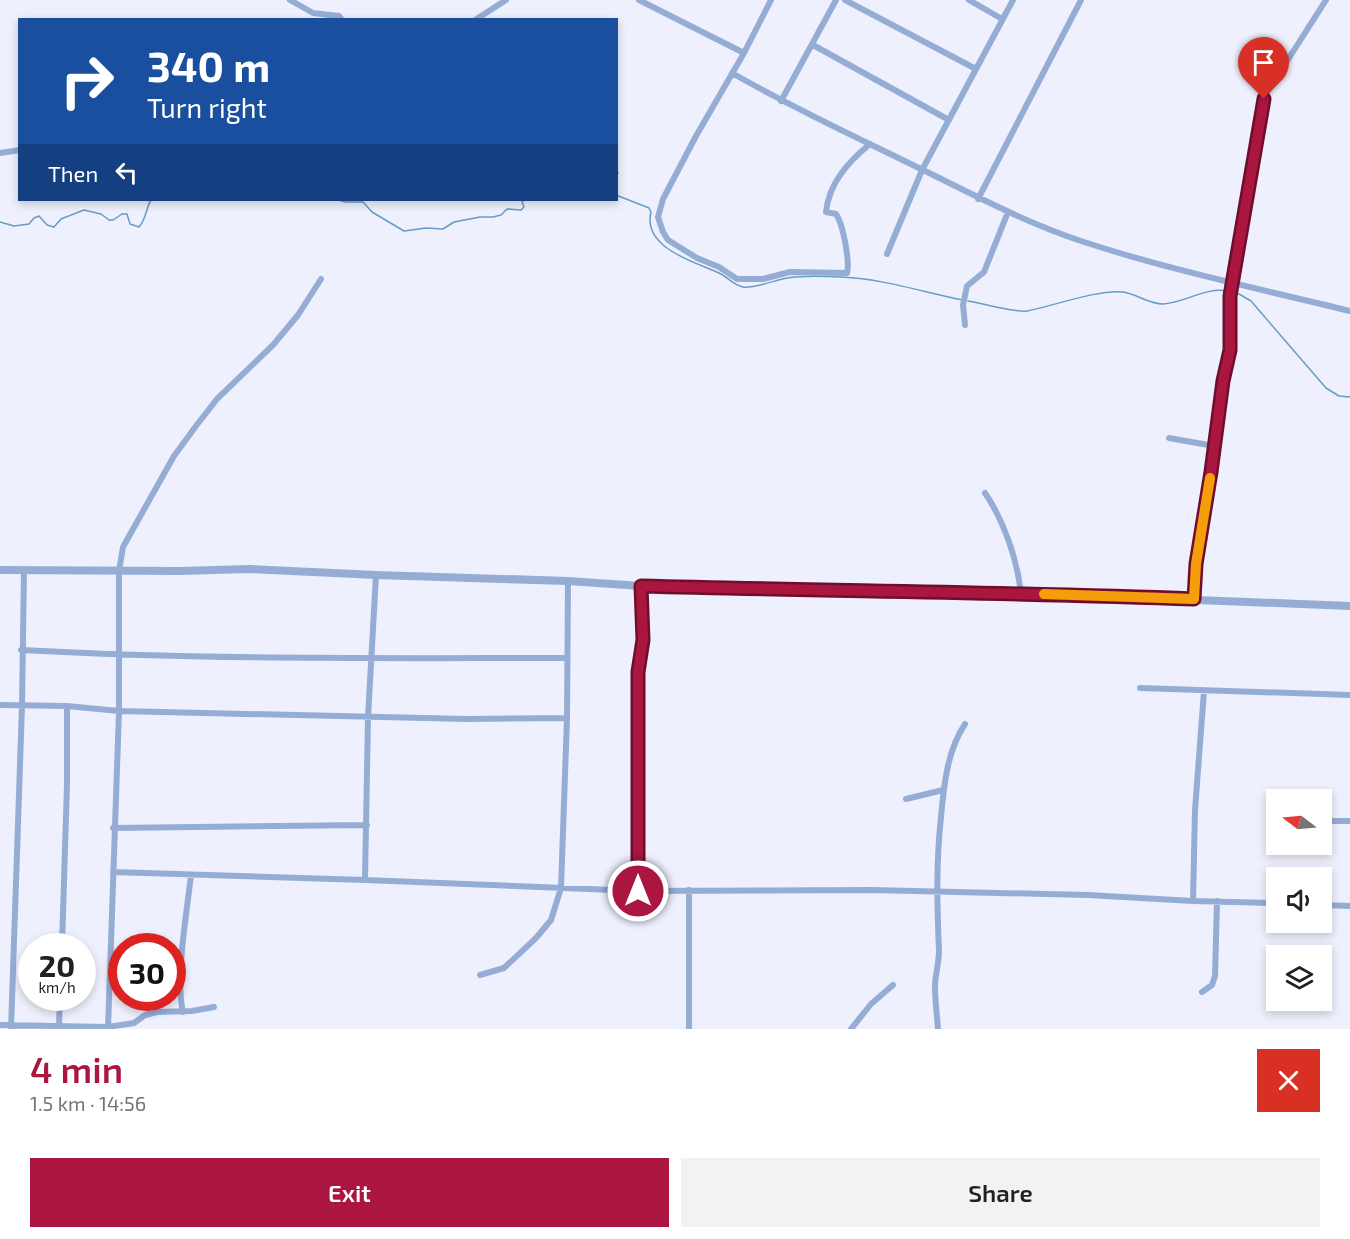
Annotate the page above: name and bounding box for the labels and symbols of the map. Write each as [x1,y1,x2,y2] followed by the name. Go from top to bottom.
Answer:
[1238,37,1289,99] pin
[1266,789,1332,855] north arrow
[606,859,670,923] position arrow
[108,933,186,1011] speed limit sign: 30

